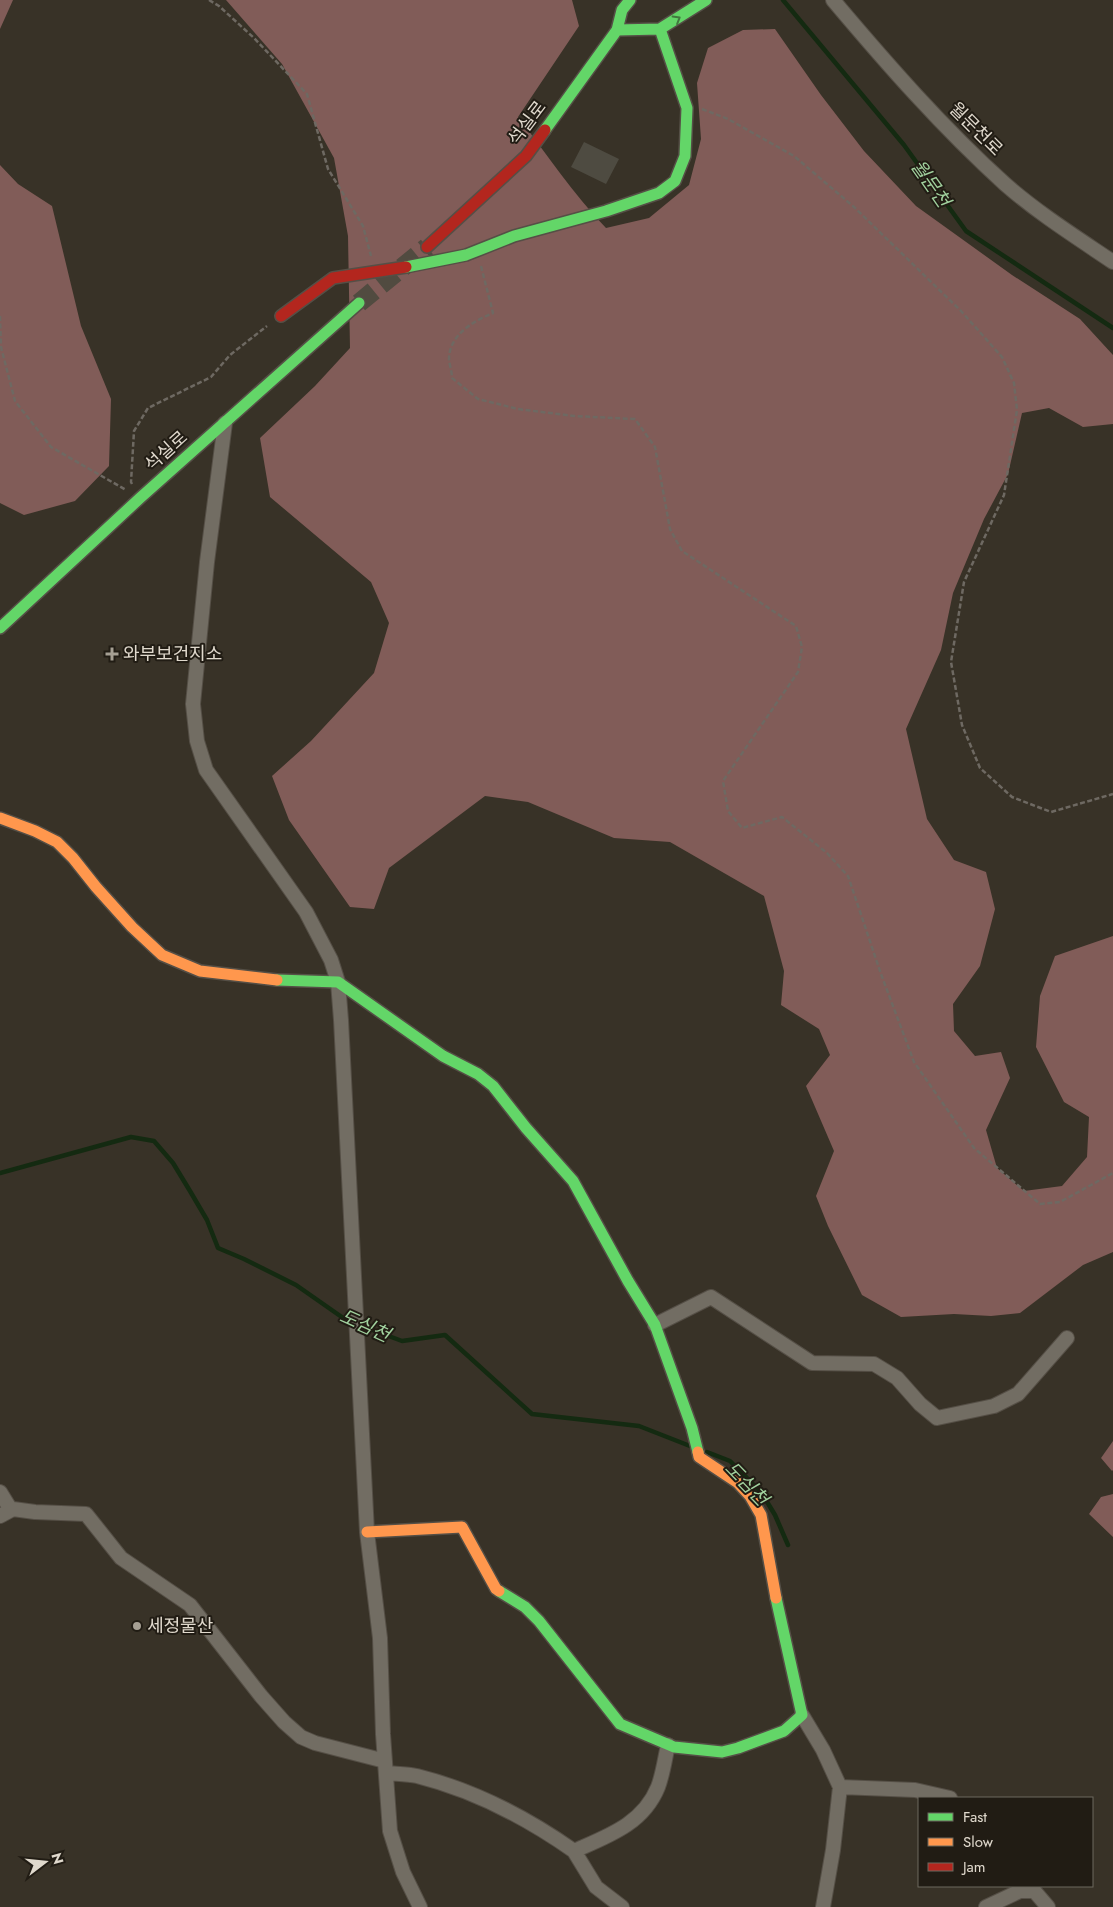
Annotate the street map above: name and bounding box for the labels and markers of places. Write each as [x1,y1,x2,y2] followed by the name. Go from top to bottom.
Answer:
[123,641,222,667] place label: 와부보건지소
[105,647,119,661] marker: 와부보건지소
[147,1613,213,1639] place label: 세정물산
[131,1620,143,1632] marker: 세정물산

